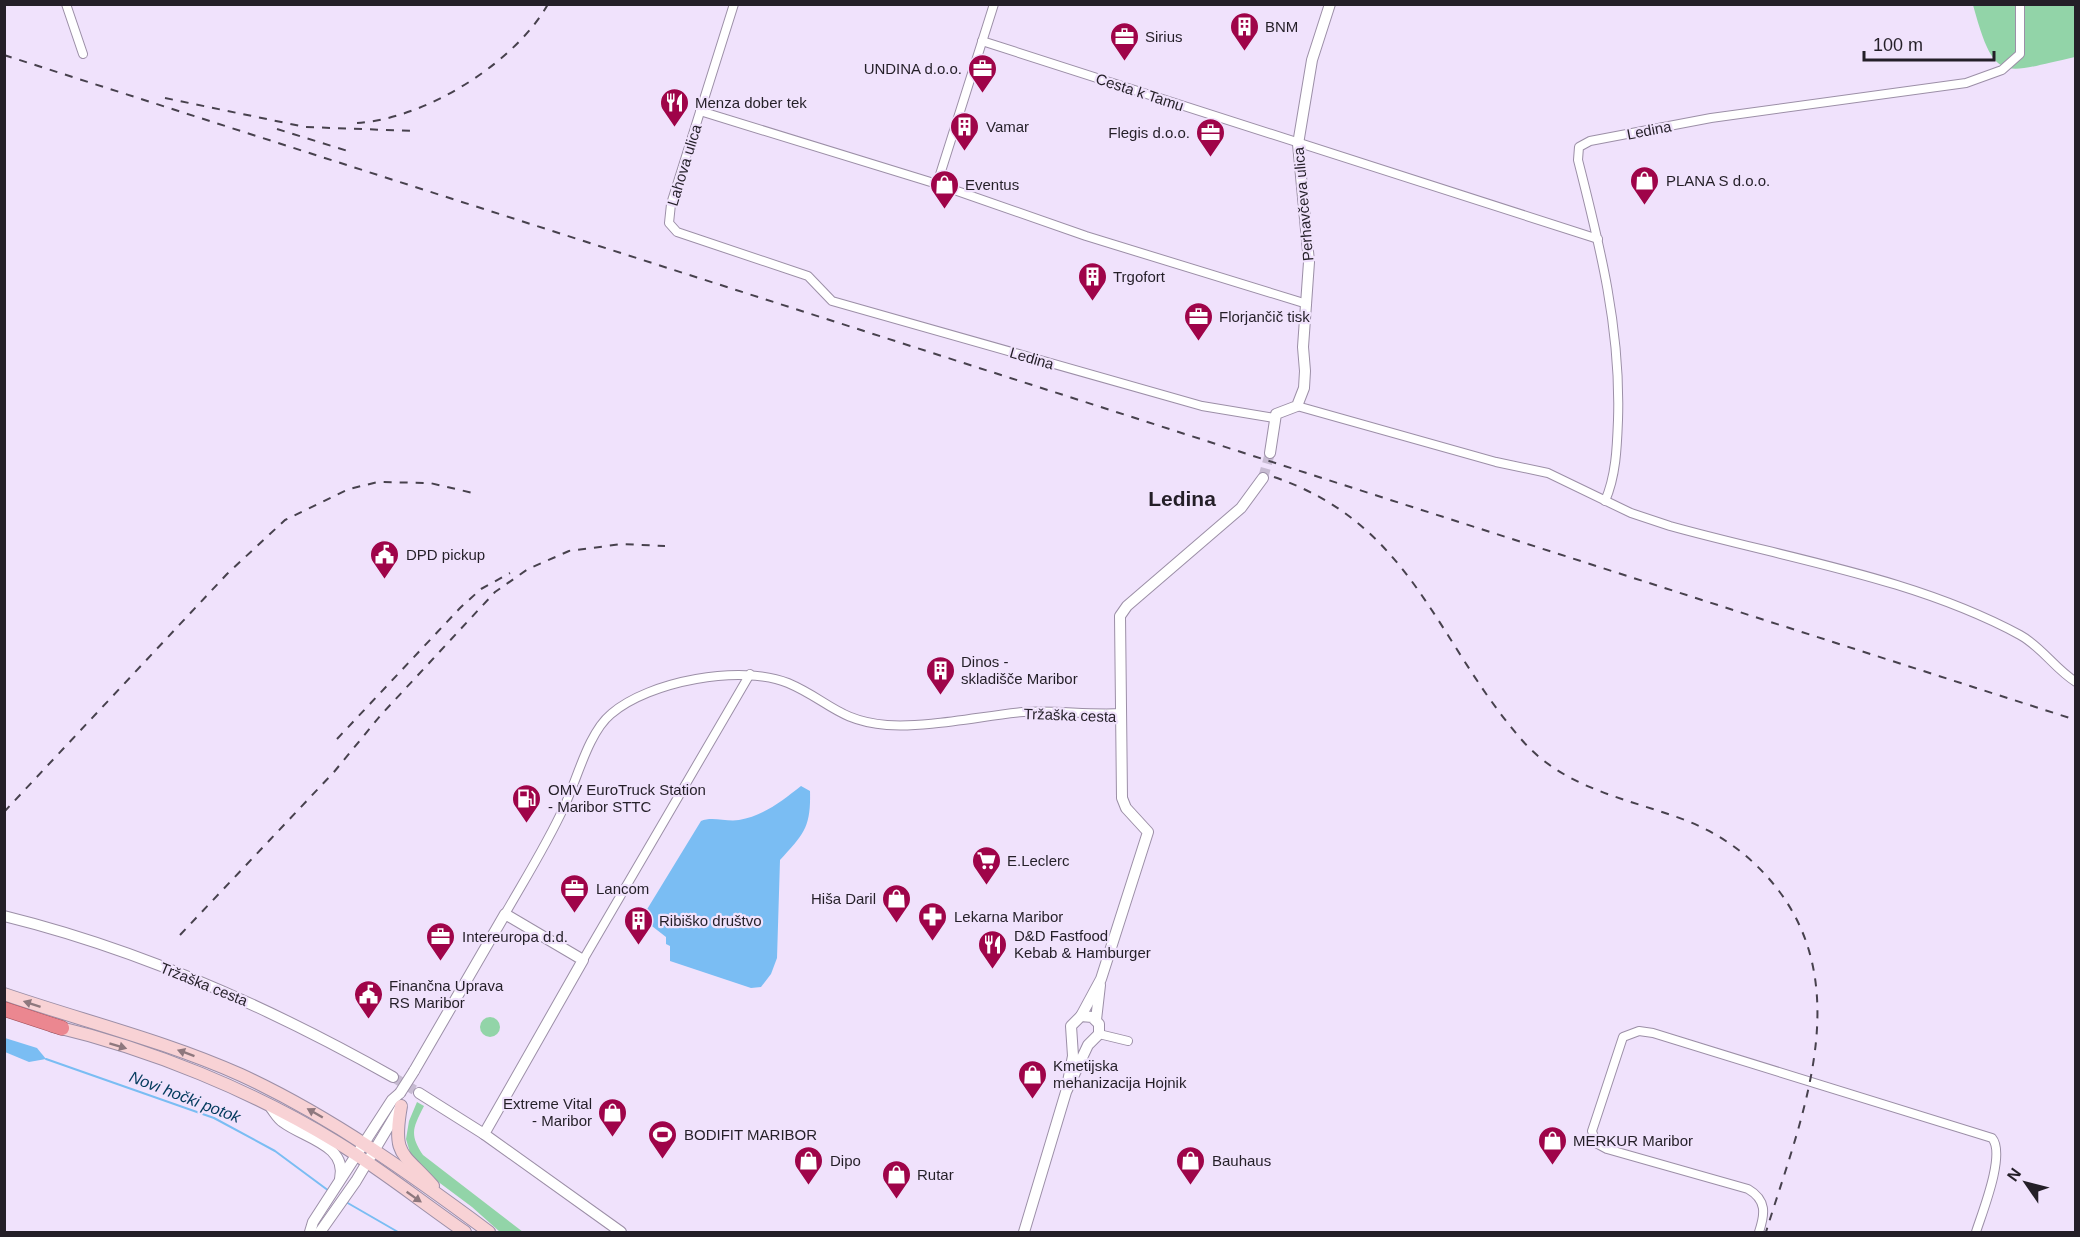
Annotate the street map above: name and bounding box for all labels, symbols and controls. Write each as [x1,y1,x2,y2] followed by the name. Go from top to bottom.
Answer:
[1228,10,1260,52] building icon: BNM
[1265,18,1298,35] place label: BNM
[1108,20,1140,62] office icon: Sirius
[1864,24,1994,62] scale bar
[1145,28,1183,45] place label: Sirius
[1873,35,1923,55] text: 100 m
[967,52,999,94] office icon: UNDINA d.o.o.
[864,60,962,77] place label: UNDINA d.o.o.
[1094,70,1186,114] street label: Cesta k Tamu
[658,86,690,128] restaurant icon: Menza dober tek
[695,94,807,111] place label: Menza dober tek
[949,110,981,152] building icon: Vamar
[1195,116,1227,158] office icon: Flegis d.o.o.
[1625,117,1673,143] street label: Ledina
[986,118,1029,135] place label: Vamar
[664,122,705,208] street label: Lahova ulica
[1108,124,1190,141] place label: Flegis d.o.o.
[1289,146,1316,262] street label: Perhavčeva ulica
[1629,164,1661,206] shop icon: PLANA S d.o.o.
[928,168,960,210] shop icon: Eventus
[1666,172,1770,189] place label: PLANA S d.o.o.
[965,176,1019,193] place label: Eventus
[1076,260,1108,302] building icon: Trgofort
[1113,268,1166,285] place label: Trgofort
[1182,300,1214,342] office icon: Florjančič tisk
[1219,308,1310,325] place label: Florjančič tisk
[1008,344,1057,373] street label: Ledina
[1148,487,1216,510] district label: Ledina
[369,538,401,580] public building icon: DPD pickup
[406,546,485,563] place label: DPD pickup
[961,653,1078,687] place label: Dinos - skladišče Maribor
[924,654,956,696] building icon: Dinos - skladišče Maribor
[1023,705,1117,725] street label: Tržaška cesta
[548,781,706,815] place label: OMV EuroTruck Station - Maribor STTC
[511,782,543,824] fuel station icon: OMV EuroTruck Station - Maribor STTC
[970,844,1002,886] supermarket icon: E.Leclerc
[1007,852,1070,869] place label: E.Leclerc
[559,872,591,914] office icon: Lancom
[596,880,649,897] place label: Lancom
[881,882,913,924] shop icon: Hiša Daril
[811,890,876,907] place label: Hiša Daril
[917,900,949,942] pharmacy icon: Lekarna Maribor
[622,904,654,946] building icon: Ribiško društvo
[954,908,1063,925] place label: Lekarna Maribor
[659,912,762,929] place label: Ribiško društvo
[425,920,457,962] office icon: Intereuropa d.d.
[1014,927,1151,961] place label: D&D Fastfood Kebab & Hamburger
[462,928,568,945] place label: Intereuropa d.d.
[977,928,1009,970] restaurant icon: D&D Fastfood Kebab & Hamburger
[158,959,251,1010] street label: Tržaška cesta
[389,977,504,1011] place label: Finančna Uprava RS Maribor
[352,978,384,1020] public building icon: Finančna Uprava RS Maribor
[23,998,41,1008] one-way arrow
[109,1042,127,1051] one-way arrow
[176,1048,194,1058] one-way arrow
[1053,1057,1187,1091] place label: Kmetijska mehanizacija Hojnik
[1016,1058,1048,1100] shop icon: Kmetijska mehanizacija Hojnik
[127,1068,244,1126] water label: Novi hočki potok
[503,1095,592,1129] place label: Extreme Vital - Maribor
[597,1096,629,1138] shop icon: Extreme Vital - Maribor
[306,1108,323,1118] one-way arrow
[647,1118,679,1160] sports icon: BODIFIT MARIBOR
[1536,1124,1568,1166] shop icon: MERKUR Maribor
[684,1126,817,1143] place label: BODIFIT MARIBOR
[1573,1132,1693,1149] place label: MERKUR Maribor
[793,1144,825,1186] shop icon: Dipo
[1175,1144,1207,1186] shop icon: Bauhaus
[830,1152,861,1169] place label: Dipo
[1212,1152,1271,1169] place label: Bauhaus
[1996,1153,2056,1213] north arrow
[880,1158,912,1200] shop icon: Rutar
[2004,1165,2024,1184] text: N
[917,1166,954,1183] place label: Rutar
[406,1191,422,1203] one-way arrow

